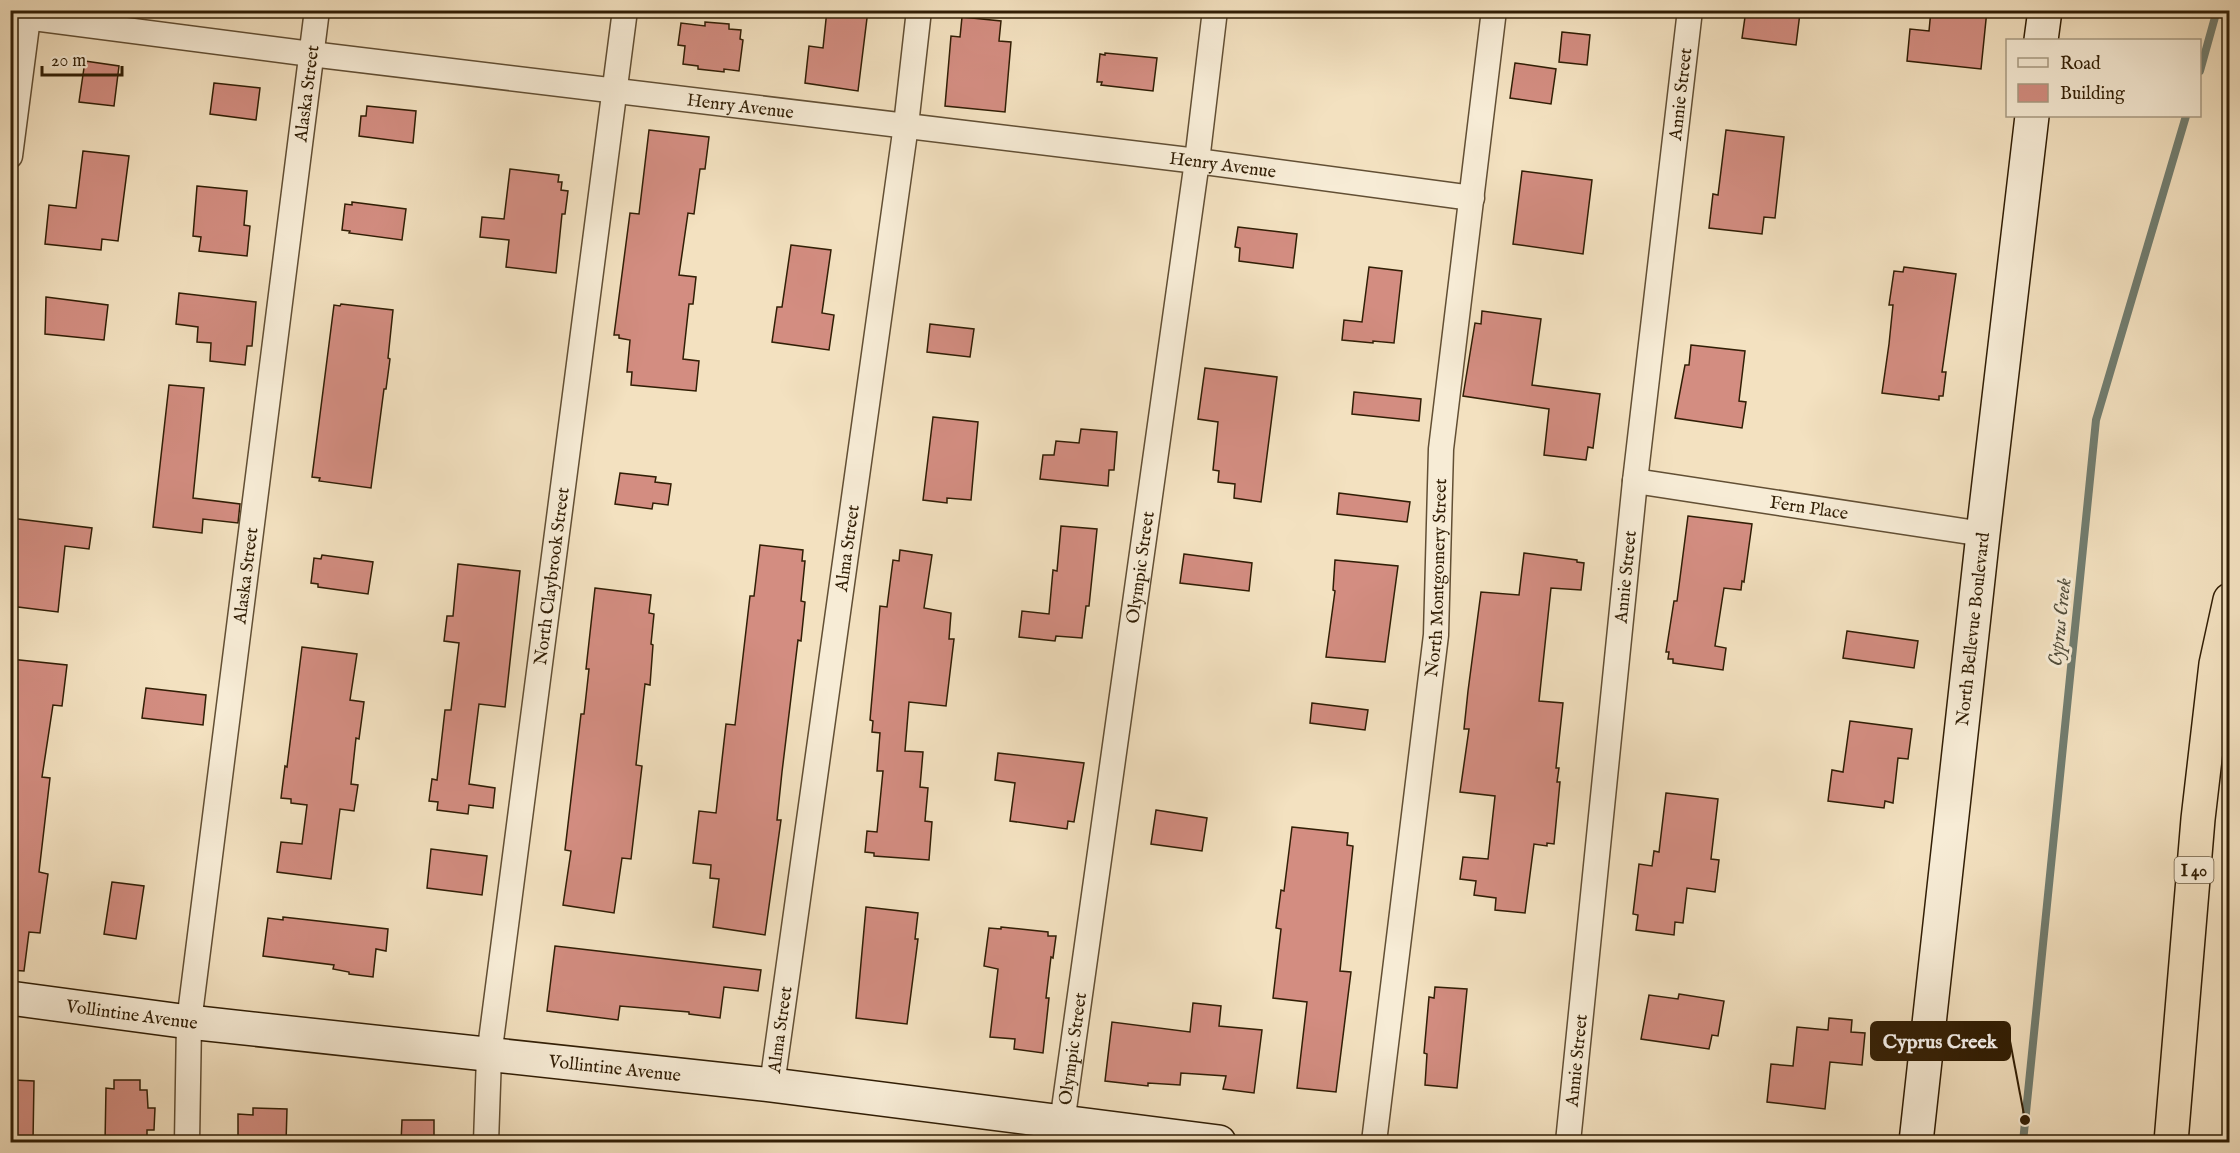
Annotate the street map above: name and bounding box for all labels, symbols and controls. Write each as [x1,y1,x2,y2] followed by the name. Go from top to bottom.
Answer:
[42,39,122,77] scale bar
[2006,39,2201,117] legend
[290,44,325,144] street label: Alaska Street
[1665,47,1698,143] street label: Annie Street
[51,50,86,73] text: 20 m
[2060,53,2101,76] text: Road
[2060,83,2125,106] text: Building
[685,89,795,125] street label: Henry Avenue
[1168,148,1277,185] street label: Henry Avenue
[1421,478,1453,678] street label: North Montgomery Street
[530,486,576,667] street label: North Claybrook Street
[1768,492,1849,526] street label: Fern Place
[831,503,866,594] street label: Alma Street
[1122,510,1161,625] street label: Olympic Street
[229,526,264,626] street label: Alaska Street
[1611,530,1643,625] street label: Annie Street
[1952,531,1996,727] street label: North Bellevue Boulevard
[2043,577,2078,667] water label: Cyprus Creek
[2174,857,2214,883] road number: I 40
[764,985,799,1076] street label: Alma Street
[1055,991,1093,1107] street label: Olympic Street
[63,995,199,1036] street label: Vollintine Avenue
[1562,1013,1594,1109] street label: Annie Street
[1871,1022,2010,1060] callout: Cyprus Creek
[1883,1030,1999,1055] text: Cyprus Creek
[547,1051,682,1088] street label: Vollintine Avenue

